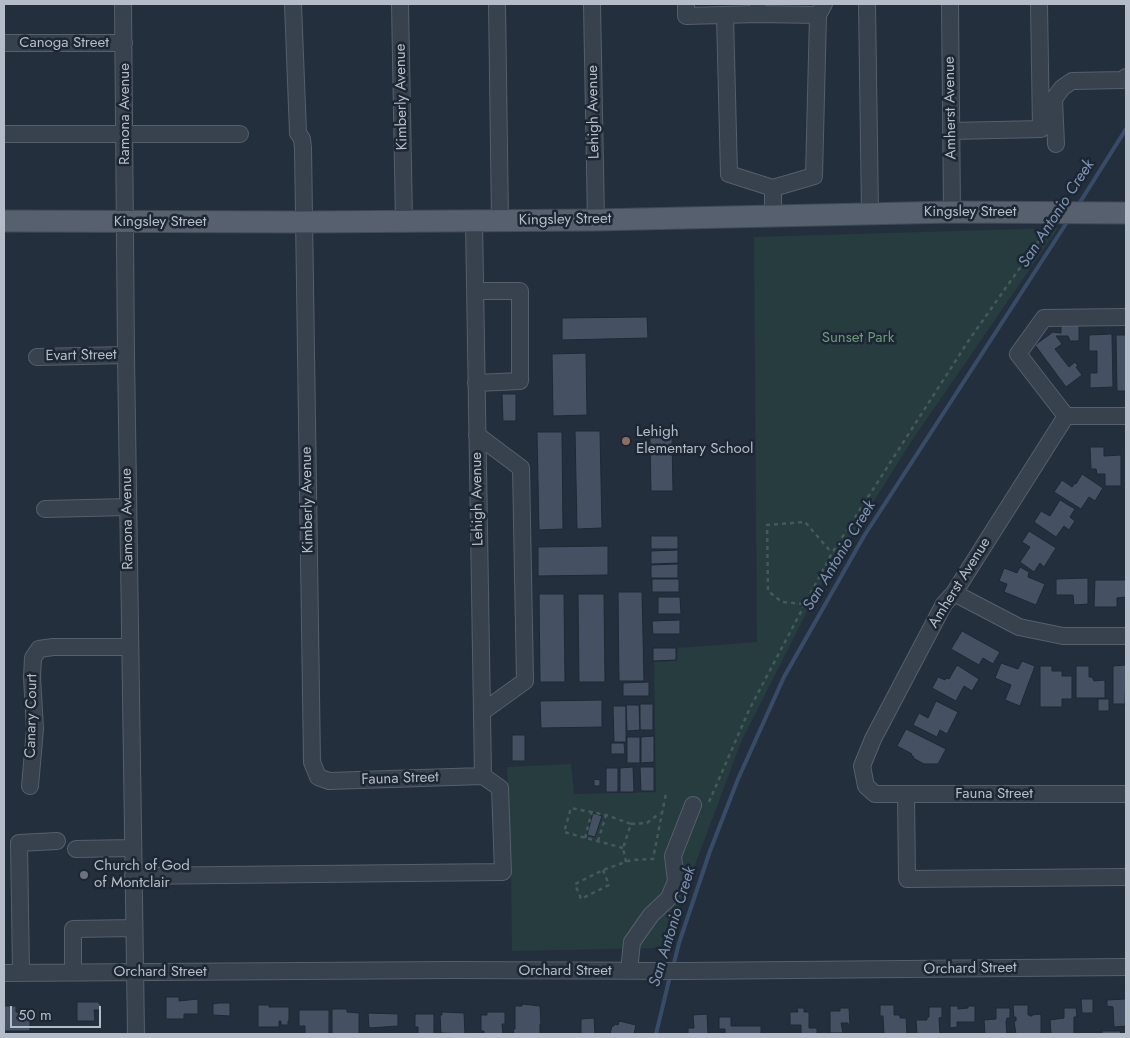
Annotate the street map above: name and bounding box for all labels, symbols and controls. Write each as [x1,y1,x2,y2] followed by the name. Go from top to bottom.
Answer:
[19,34,109,52] street label: Canoga Street
[392,43,412,151] street label: Kimberly Avenue
[941,56,961,160] street label: Amherst Avenue
[116,63,134,165] street label: Ramona Avenue
[584,65,604,159] street label: Lehigh Avenue
[1015,156,1099,272] water label: San Antonio Creek
[924,203,1016,221] street label: Kingsley Street
[519,210,611,230] street label: Kingsley Street
[114,213,206,231] street label: Kingsley Street
[822,329,894,347] park label: Sunset Park
[45,346,117,366] street label: Evart Street
[636,423,753,458] place label: Lehigh Elementary School
[620,435,632,447] marker: Lehigh Elementary School
[298,446,318,554] street label: Kimberly Avenue
[468,452,488,546] street label: Lehigh Avenue
[118,468,138,570] street label: Ramona Avenue
[800,498,880,614] water label: San Antonio Creek
[925,534,995,632] street label: Amherst Avenue
[22,674,42,758] street label: Canary Court
[361,769,439,789] street label: Fauna Street
[955,785,1033,803] street label: Fauna Street
[94,857,190,892] place label: Church of God of Montclair
[646,864,700,990] water label: San Antonio Creek
[78,869,90,881] marker: Church of God of Montclair
[923,959,1017,979] street label: Orchard Street
[518,962,612,980] street label: Orchard Street
[113,963,207,981] street label: Orchard Street
[12,996,104,1028] scale bar
[18,1004,52,1026] text: 50 m

